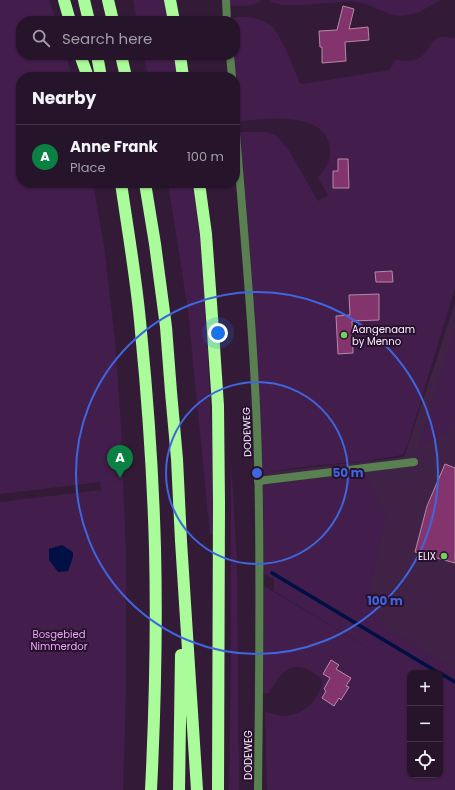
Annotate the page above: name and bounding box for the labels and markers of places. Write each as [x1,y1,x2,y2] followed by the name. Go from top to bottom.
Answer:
[352,322,415,349] place label: Aangenaam by Menno
[339,330,349,340] marker: Aangenaam by Menno
[107,445,133,478] pin: A
[250,466,264,480] centre of rings
[418,549,436,564] place label: ELIX
[439,551,449,561] marker: ELIX

